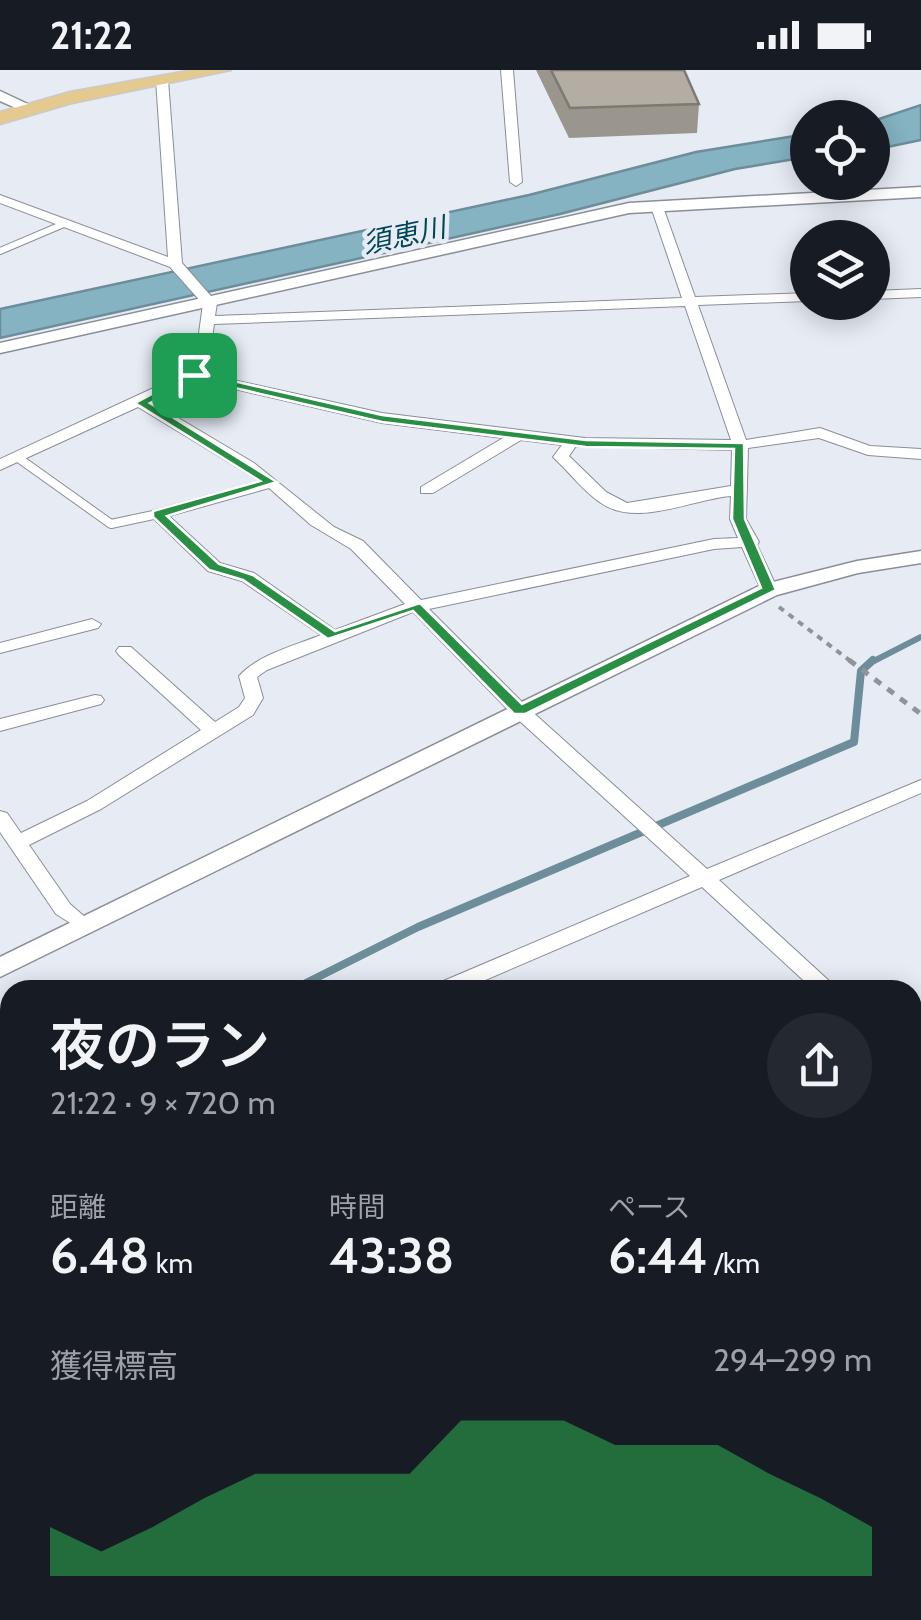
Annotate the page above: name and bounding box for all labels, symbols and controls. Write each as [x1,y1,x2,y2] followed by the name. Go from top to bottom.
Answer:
[50,12,133,59] text: 21:22
[790,100,890,320] map controls
[790,100,890,200] button: locate
[359,209,452,260] water label: 須恵川
[790,220,890,320] button: layers
[152,333,237,418] pin
[167,348,222,403] icon: arrive
[50,1012,270,1079] text: 夜のラン
[767,1013,872,1118] button: share
[50,1083,275,1122] text: 21:22 · 9 × 720 m
[50,1190,106,1224] text: 距離
[329,1190,385,1224] text: 時間
[608,1190,691,1224] text: ペース
[50,1225,150,1286] text: 6.48
[329,1225,454,1286] text: 43:38
[608,1225,708,1286] text: 6:44
[150,1246,193,1280] text: km
[708,1246,760,1280] text: /km
[713,1340,872,1379] text: 294–299 m
[50,1346,178,1385] text: 獲得標高

